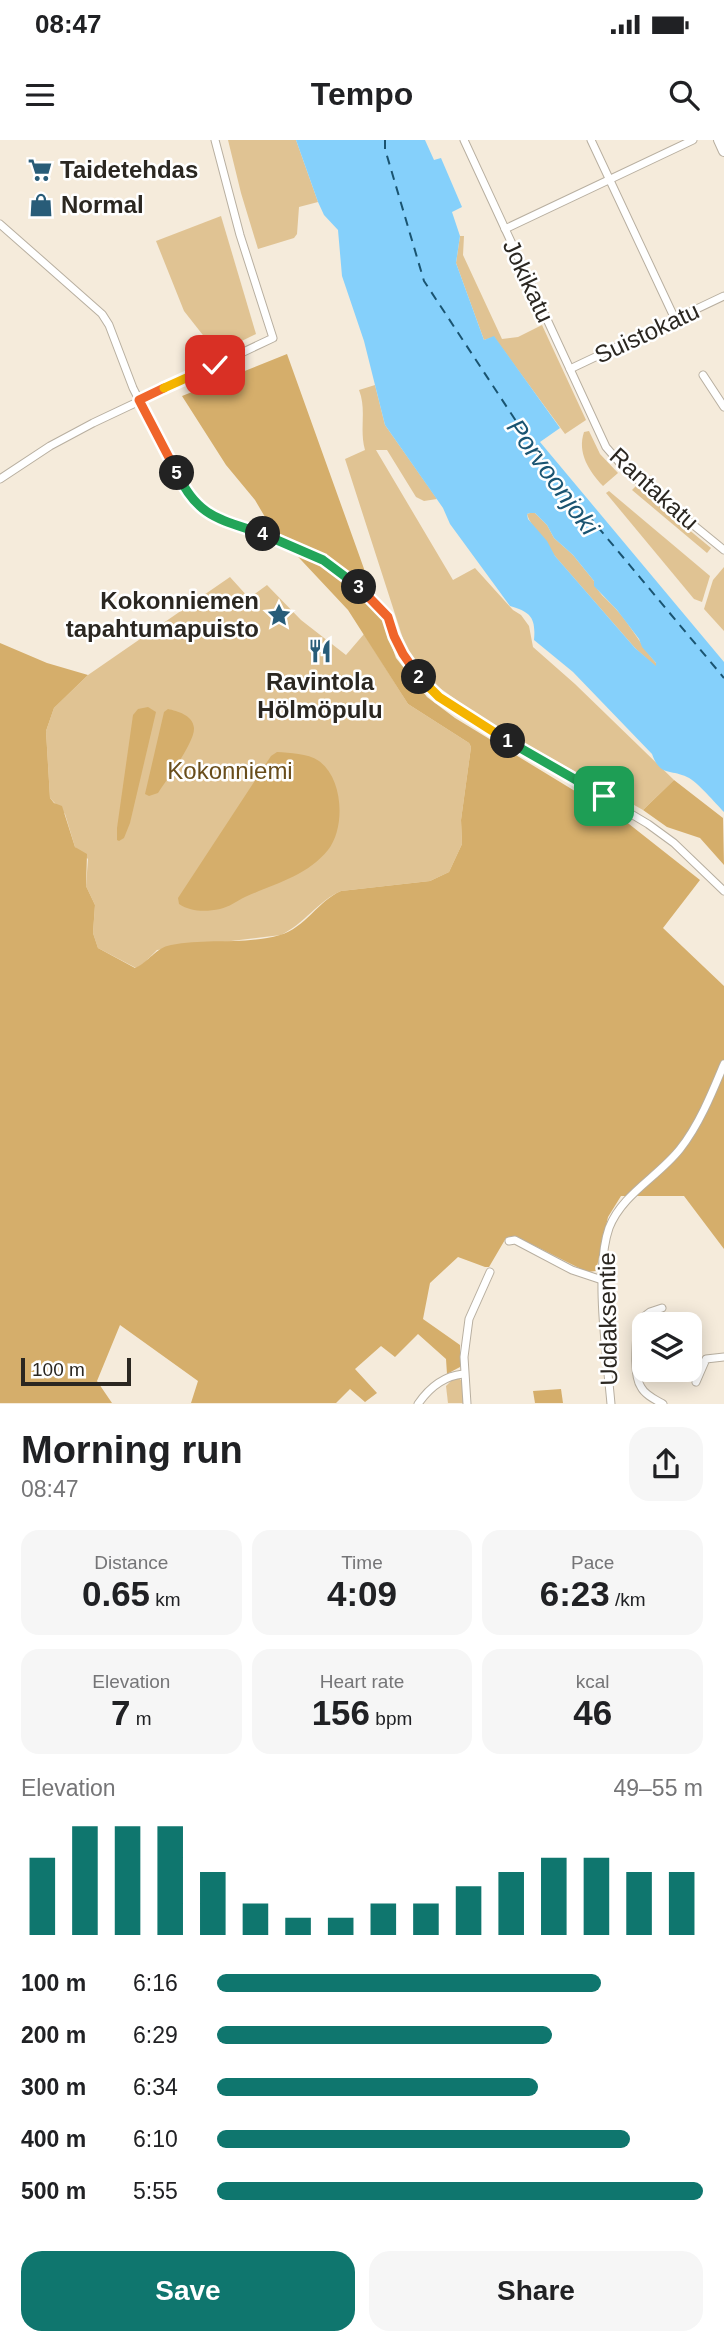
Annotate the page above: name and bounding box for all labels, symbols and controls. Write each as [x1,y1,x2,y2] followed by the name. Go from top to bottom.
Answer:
[35,9,102,39] text: 08:47
[21,76,59,114] icon: menu
[311,76,413,112] text: Tempo
[665,76,703,114] icon: search
[26,156,54,184] supermarket icon: Taidetehdas
[60,156,198,183] place label: Taidetehdas
[27,191,55,219] shop icon: Normal
[61,191,144,218] place label: Normal
[498,235,559,326] street label: Jokikatu
[590,297,703,368] street label: Suistokatu
[185,335,245,395] pin
[196,346,234,384] icon: check
[501,413,606,542] water label: Porvoonjoki
[605,442,704,535] street label: Rantakatu
[160,456,194,490] pin: 5
[171,462,182,483] text: 5
[246,516,280,552] pin: 4
[257,523,268,544] text: 4
[342,570,376,604] pin: 3
[353,576,364,597] text: 3
[66,587,259,642] place label: Kokonniemen tapahtumapuisto
[265,601,293,629] place icon: Kokonniemen tapahtumapuisto
[306,637,334,665] restaurant icon: Ravintola Hölmöpulu
[402,660,436,694] pin: 2
[413,666,424,687] text: 2
[257,668,383,723] place label: Ravintola Hölmöpulu
[490,724,526,758] pin: 1
[502,730,513,751] text: 1
[167,757,293,784] park label: Kokonniemi
[574,766,634,826] pin
[585,777,623,815] icon: arrive
[593,1252,622,1386] street label: Uddaksentie
[632,1312,702,1382] map controls
[632,1312,702,1382] button: layers
[21,1354,131,1386] scale bar
[32,1359,85,1380] text: 100 m
[629,1427,703,1501] button: share
[21,1429,243,1471] text: Morning run
[21,1476,79,1502] text: 08:47
[94,1552,168,1573] text: Distance
[341,1552,383,1573] text: Time
[571,1552,614,1573] text: Pace
[82,1574,150,1613] text: 0.65
[327,1574,397,1613] text: 4:09
[540,1574,610,1613] text: 6:23
[150,1589,181,1610] text: km
[610,1589,646,1610] text: /km
[92,1671,170,1692] text: Elevation
[320,1671,404,1692] text: Heart rate
[576,1671,610,1692] text: kcal
[111,1693,131,1732] text: 7
[312,1693,370,1732] text: 156
[573,1693,612,1732] text: 46
[131,1708,152,1729] text: m
[370,1708,412,1729] text: bpm
[21,1775,116,1801] text: Elevation
[613,1775,703,1801] text: 49–55 m
[21,1970,86,1996] text: 100 m
[133,1970,178,1996] text: 6:16
[21,2022,86,2048] text: 200 m
[133,2022,178,2048] text: 6:29
[21,2074,86,2100] text: 300 m
[133,2074,178,2100] text: 6:34
[21,2126,86,2152] text: 400 m
[133,2126,178,2152] text: 6:10
[21,2178,86,2204] text: 500 m
[133,2178,178,2204] text: 5:55
[21,2251,355,2331] button: Save
[369,2251,703,2331] button: Share

